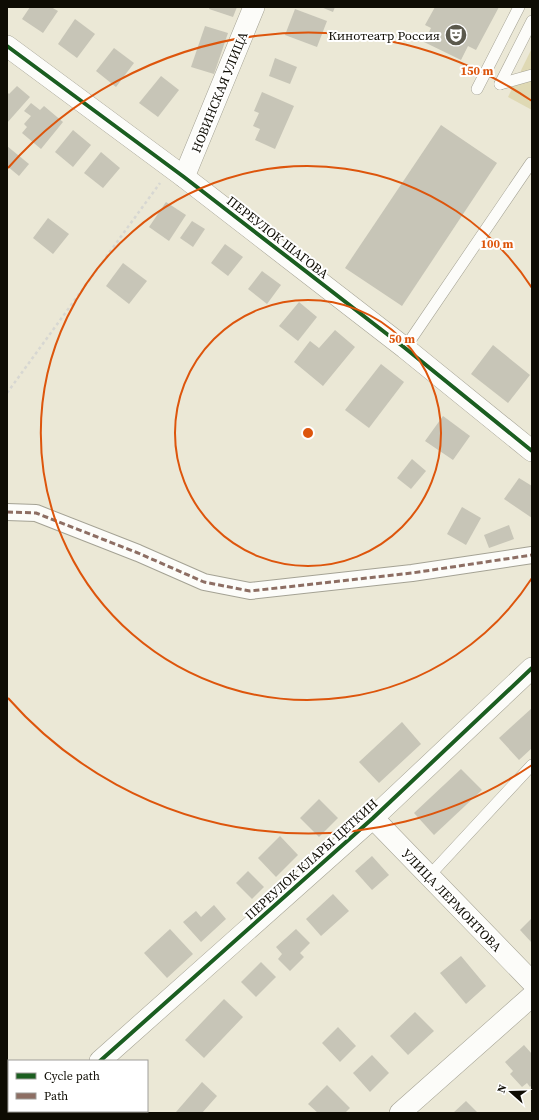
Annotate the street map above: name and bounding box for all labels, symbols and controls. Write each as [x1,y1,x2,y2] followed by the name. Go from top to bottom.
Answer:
[443,22,469,48] theatre icon: Кинотеатр Россия
[328,27,440,44] place label: Кинотеатр Россия
[187,29,252,155] street label: НОВИНСКАЯ УЛИЦА
[461,63,494,79] text: 150 m
[223,192,332,283] street label: ПЕРЕУЛОК ШАГОВА
[481,236,514,252] text: 100 m
[389,331,415,347] text: 50 m
[301,426,315,440] centre of rings
[241,795,381,924] street label: ПЕРЕУЛОК КЛАРЫ ЦЕТКИН
[398,845,506,956] street label: УЛИЦА ЛЕРМОНТОВА
[8,1060,148,1112] legend
[44,1068,100,1084] text: Cycle path
[491,1072,531,1112] north arrow
[494,1082,510,1095] text: N
[44,1088,68,1104] text: Path

